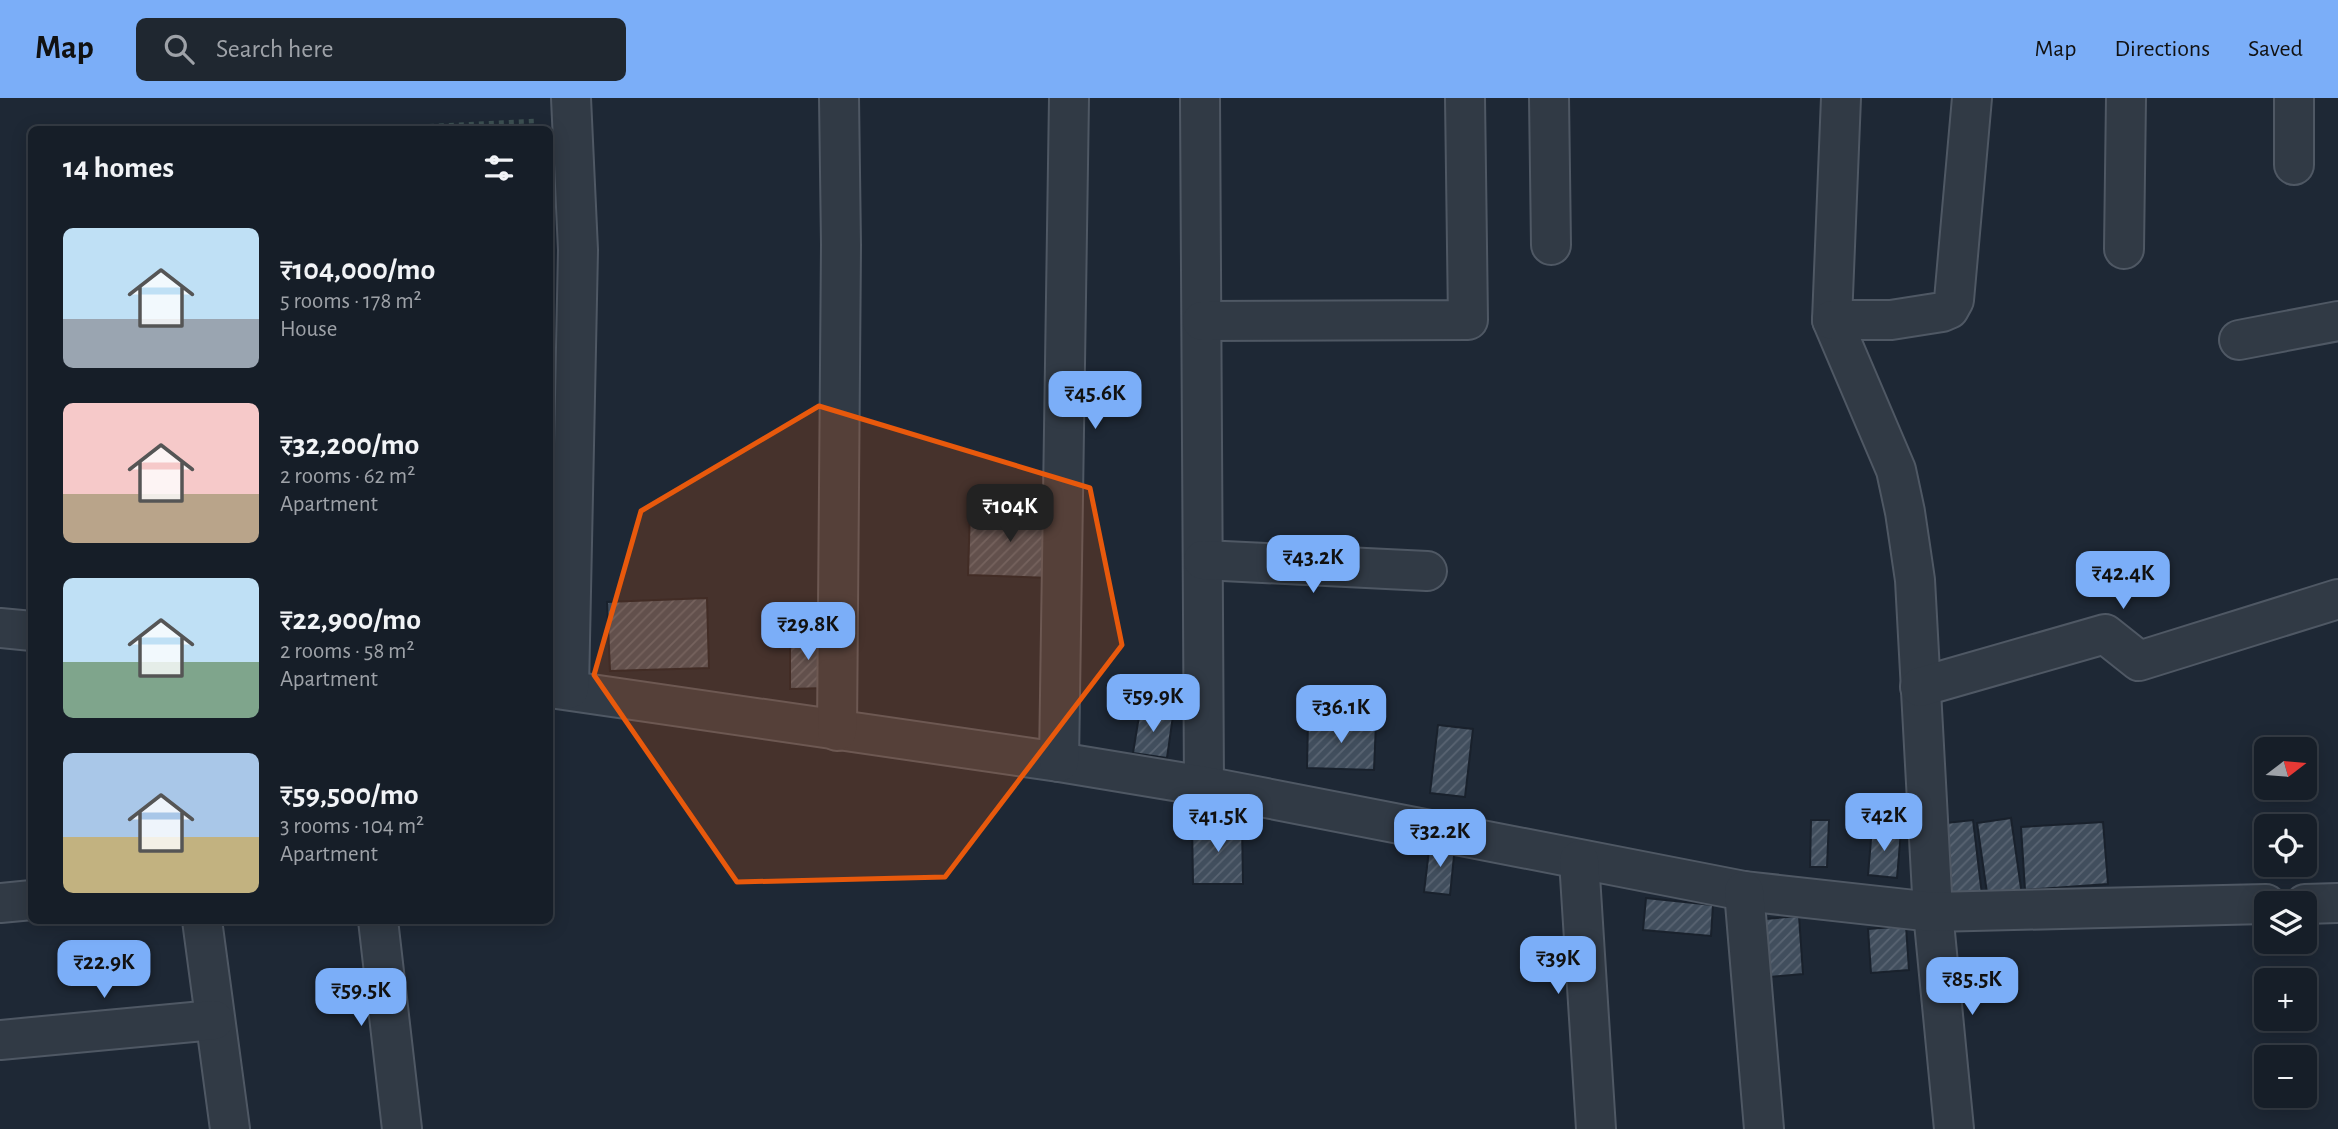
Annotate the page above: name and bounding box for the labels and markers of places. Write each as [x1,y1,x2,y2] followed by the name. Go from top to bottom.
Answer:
[1038,372,1152,431] pin: ₹45.6K
[961,484,1059,544] pin: ₹104K
[1256,536,1370,595] pin: ₹43.2K
[2066,552,2180,611] pin: ₹42.4K
[751,602,865,662] pin: ₹29.8K
[1096,674,1210,734] pin: ₹59.9K
[1284,686,1398,745] pin: ₹36.1K
[1161,794,1275,854] pin: ₹41.5K
[1843,794,1925,853] pin: ₹42K
[1383,810,1497,869] pin: ₹32.2K
[1517,936,1599,996] pin: ₹39K
[47,940,161,1000] pin: ₹22.9K
[1915,958,2029,1017] pin: ₹85.5K
[304,968,418,1028] pin: ₹59.5K

